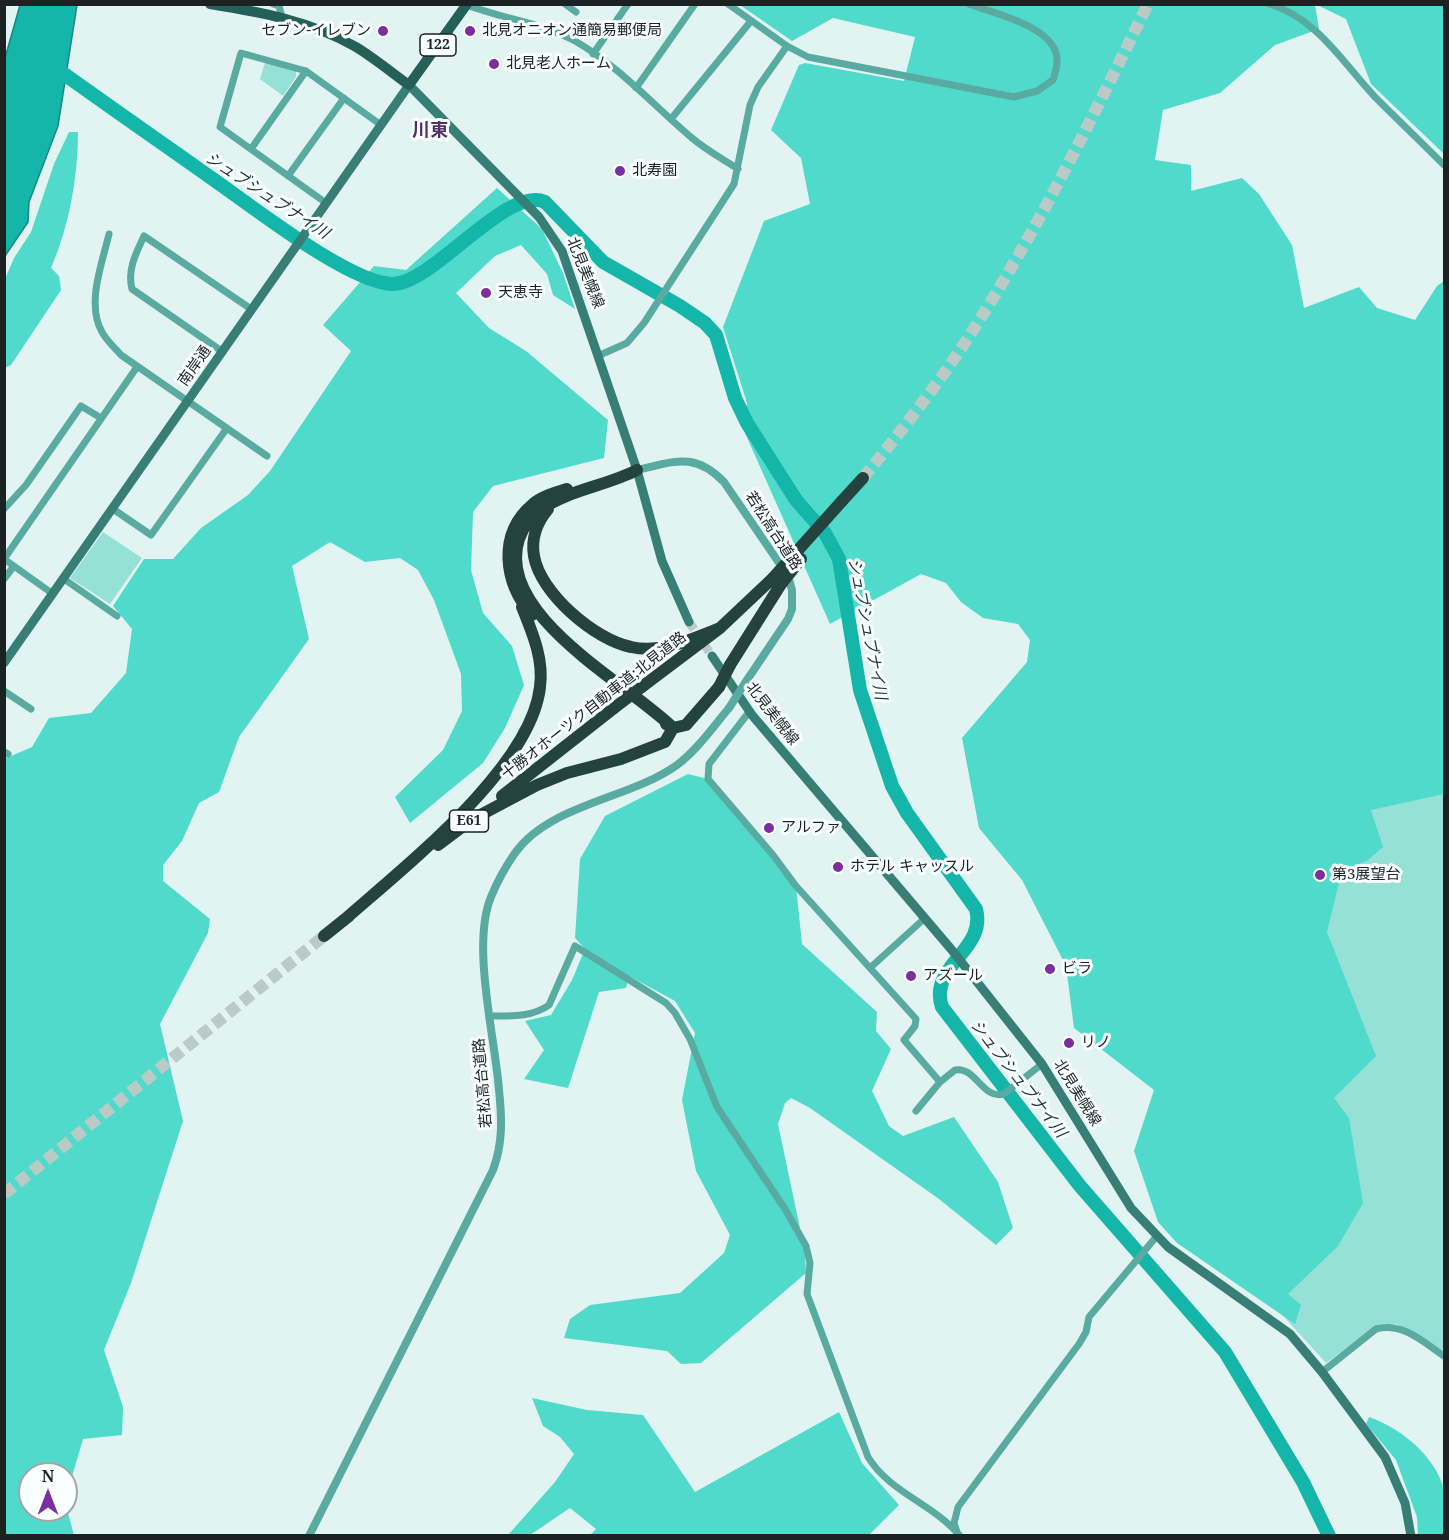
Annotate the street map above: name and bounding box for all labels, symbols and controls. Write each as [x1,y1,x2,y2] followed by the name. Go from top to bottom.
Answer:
[261,22,371,40] place label: セブン-イレブン
[482,22,662,40] place label: 北見オニオン通簡易郵便局
[376,24,390,38] marker: セブン-イレブン
[463,24,477,38] marker: 北見オニオン通簡易郵便局
[420,34,456,56] road number: 122
[506,55,611,73] place label: 北見老人ホーム
[487,57,501,71] marker: 北見老人ホーム
[412,120,448,142] district label: 川東
[201,149,333,243] water label: シュブシュブナイ川
[632,162,677,180] place label: 北寿園
[613,164,627,178] marker: 北寿園
[563,235,607,311] street label: 北見美幌線
[498,284,543,302] place label: 天恵寺
[479,286,493,300] marker: 天恵寺
[175,342,215,390] street label: 南岸通
[741,488,805,574] street label: 若松高台道路
[844,556,890,702] water label: シュブシュブナイ川
[498,628,690,784] street label: 十勝オホーツク自動車道;北見道路
[742,679,802,749] street label: 北見美幌線
[450,810,488,832] road number: E61
[781,819,841,837] place label: アルファ
[762,821,776,835] marker: アルファ
[850,858,974,876] place label: ホテル キャッスル
[831,860,845,874] marker: ホテル キャッスル
[1332,866,1400,884] place label: 第3展望台
[1313,868,1327,882] marker: 第3展望台
[1062,960,1092,978] place label: ビラ
[1043,962,1057,976] marker: ビラ
[923,967,983,985] place label: アズール
[904,969,918,983] marker: アズール
[966,1016,1070,1142] water label: シュブシュブナイ川
[1081,1034,1111,1052] place label: リノ
[1062,1036,1076,1050] marker: リノ
[470,1037,496,1129] street label: 若松高台道路
[1049,1056,1105,1130] street label: 北見美幌線
[18,1462,78,1522] north arrow
[42,1465,54,1487] text: N

